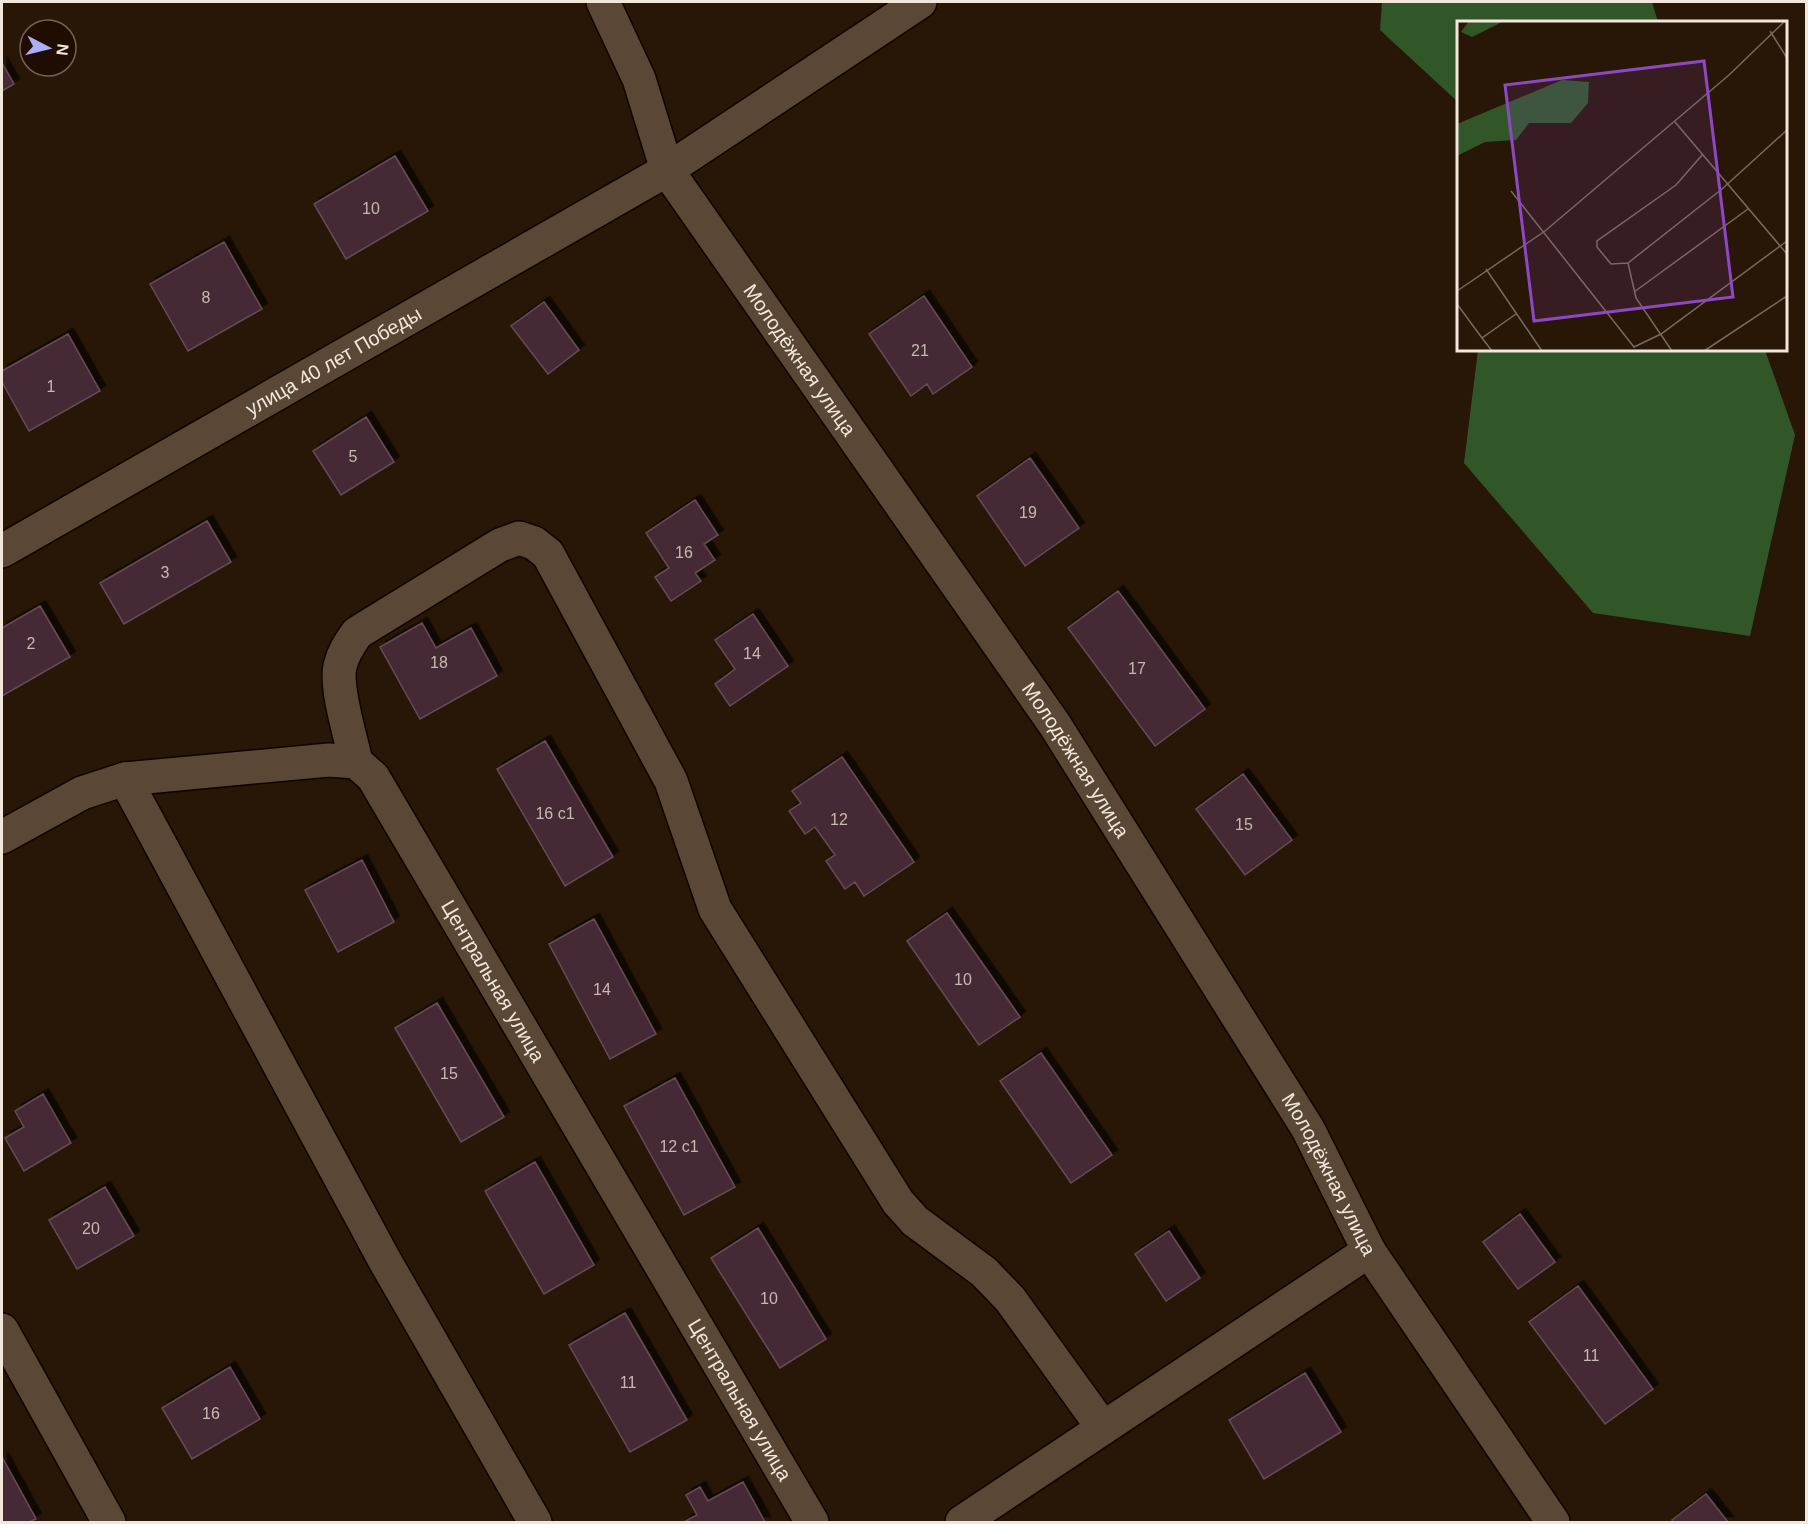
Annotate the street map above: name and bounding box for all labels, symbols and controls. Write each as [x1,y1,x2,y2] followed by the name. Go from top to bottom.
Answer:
[18,18,78,78] north arrow
[1457,21,1787,351] inset map
[53,43,72,57] text: N
[362,200,380,217] house number: 10
[739,280,861,441] street label: Молодёжная улица
[202,289,211,306] house number: 8
[242,302,425,420] street label: улица 40 лет Победы
[911,342,929,359] house number: 21
[47,378,56,395] house number: 1
[349,448,358,465] house number: 5
[1019,504,1037,521] house number: 19
[675,544,693,561] house number: 16
[161,564,170,581] house number: 3
[27,635,36,652] house number: 2
[743,645,761,662] house number: 14
[430,654,448,671] house number: 18
[1128,660,1146,677] house number: 17
[1018,678,1134,842] street label: Молодёжная улица
[535,805,575,822] house number: 16 с1
[830,811,848,828] house number: 12
[1235,816,1253,833] house number: 15
[437,896,550,1067] street label: Центральная улица
[954,971,972,988] house number: 10
[593,981,611,998] house number: 14
[440,1065,458,1082] house number: 15
[1277,1089,1381,1260] street label: Молодёжная улица
[659,1138,699,1155] house number: 12 с1
[82,1220,100,1237] house number: 20
[760,1290,778,1307] house number: 10
[684,1315,797,1485] street label: Центральная улица
[1583,1347,1599,1364] house number: 11
[620,1374,636,1391] house number: 11
[202,1405,220,1422] house number: 16

